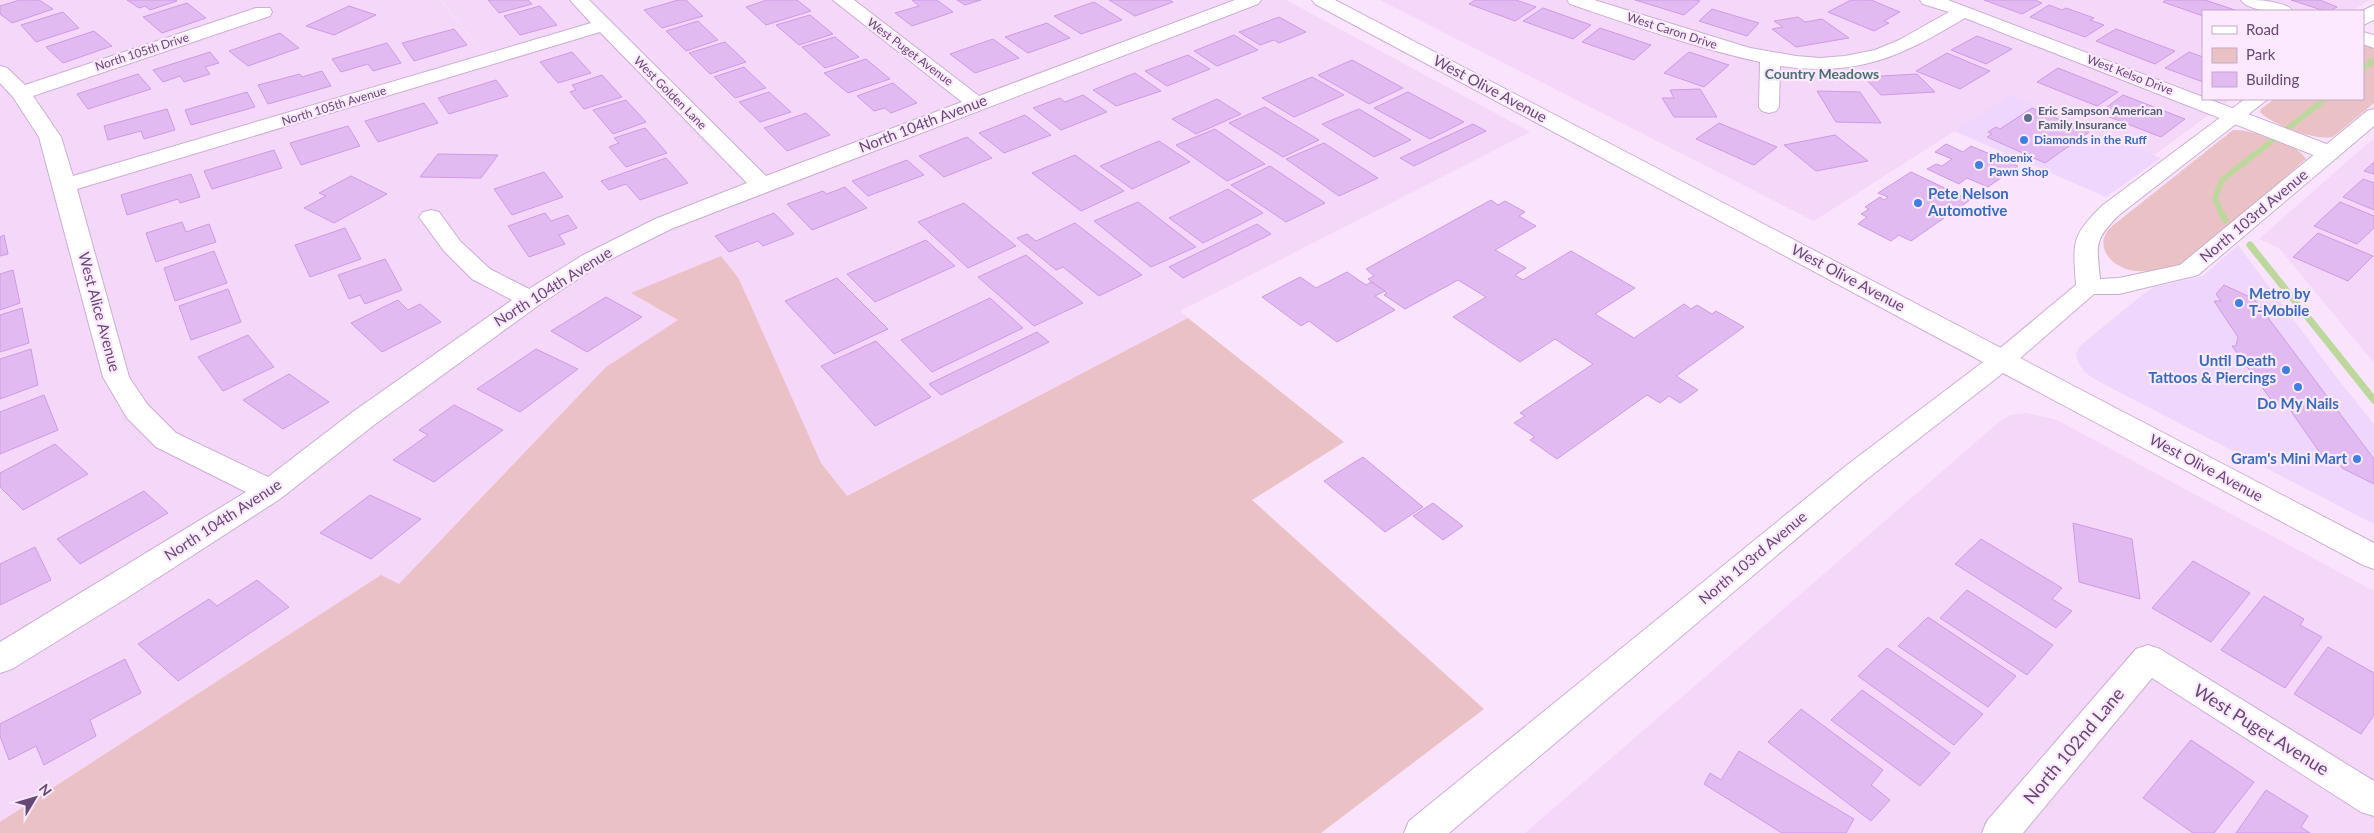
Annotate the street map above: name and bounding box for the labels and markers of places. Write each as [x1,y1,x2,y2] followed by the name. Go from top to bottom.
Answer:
[2038,103,2163,132] place label: Eric Sampson American Family Insurance
[2022,112,2034,124] marker: Eric Sampson American Family Insurance
[2034,132,2147,147] place label: Diamonds in the Ruff
[2018,134,2030,146] marker: Diamonds in the Ruff
[1989,150,2049,179] place label: Phoenix Pawn Shop
[1973,159,1985,171] marker: Phoenix Pawn Shop
[1927,184,2009,219] place label: Pete Nelson Automotive
[1912,197,1924,209] marker: Pete Nelson Automotive
[2249,284,2310,319] place label: Metro by T-Mobile
[2233,297,2245,309] marker: Metro by T-Mobile
[2148,351,2276,386] place label: Until Death Tattoos & Piercings
[2280,364,2292,376] marker: Until Death Tattoos & Piercings
[2292,381,2304,393] marker: Do My Nails
[2257,394,2339,412] place label: Do My Nails
[2231,449,2347,467] place label: Gram's Mini Mart
[2351,453,2363,465] marker: Gram's Mini Mart

